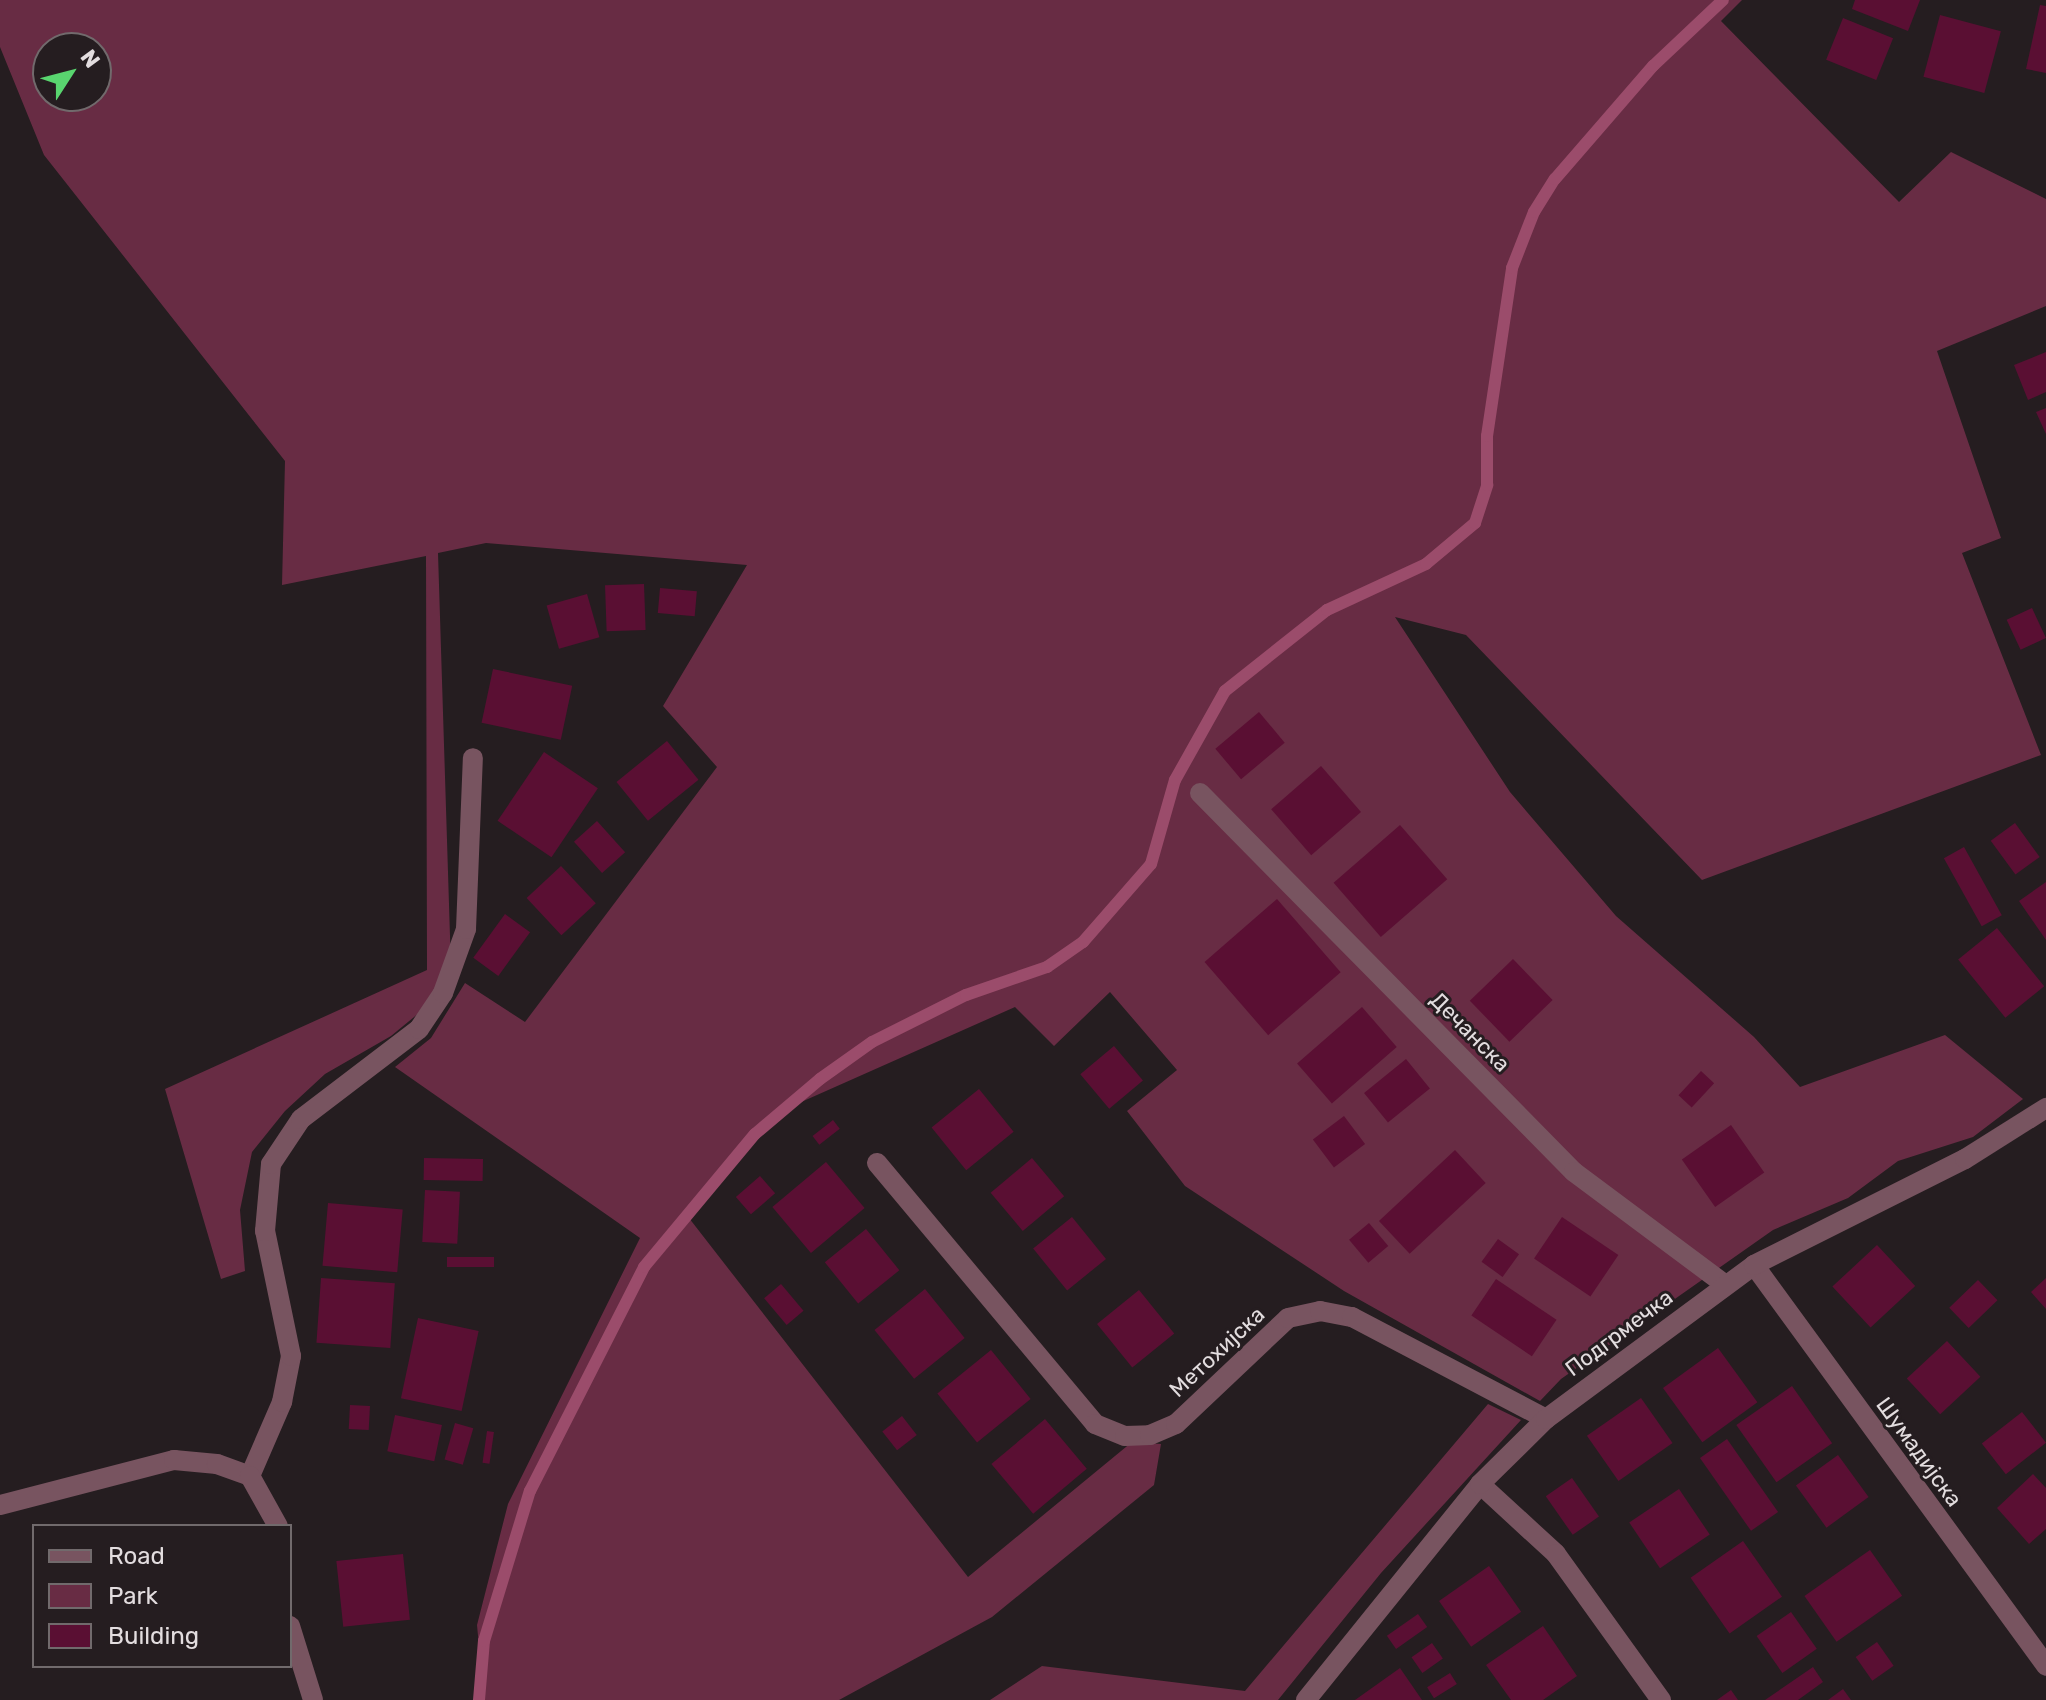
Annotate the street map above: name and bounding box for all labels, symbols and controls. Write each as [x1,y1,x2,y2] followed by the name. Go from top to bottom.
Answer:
[32,32,112,112] north arrow
[75,44,106,73] text: N
[1425,987,1515,1077] street label: Дечанска
[1560,1284,1678,1382] street label: Подгрмечка
[1164,1301,1270,1403] street label: Метохијска
[1871,1392,1967,1512] street label: Шумадијска
[32,1524,292,1668] legend
[108,1542,165,1570] text: Road
[108,1582,158,1610] text: Park
[108,1622,199,1650] text: Building

